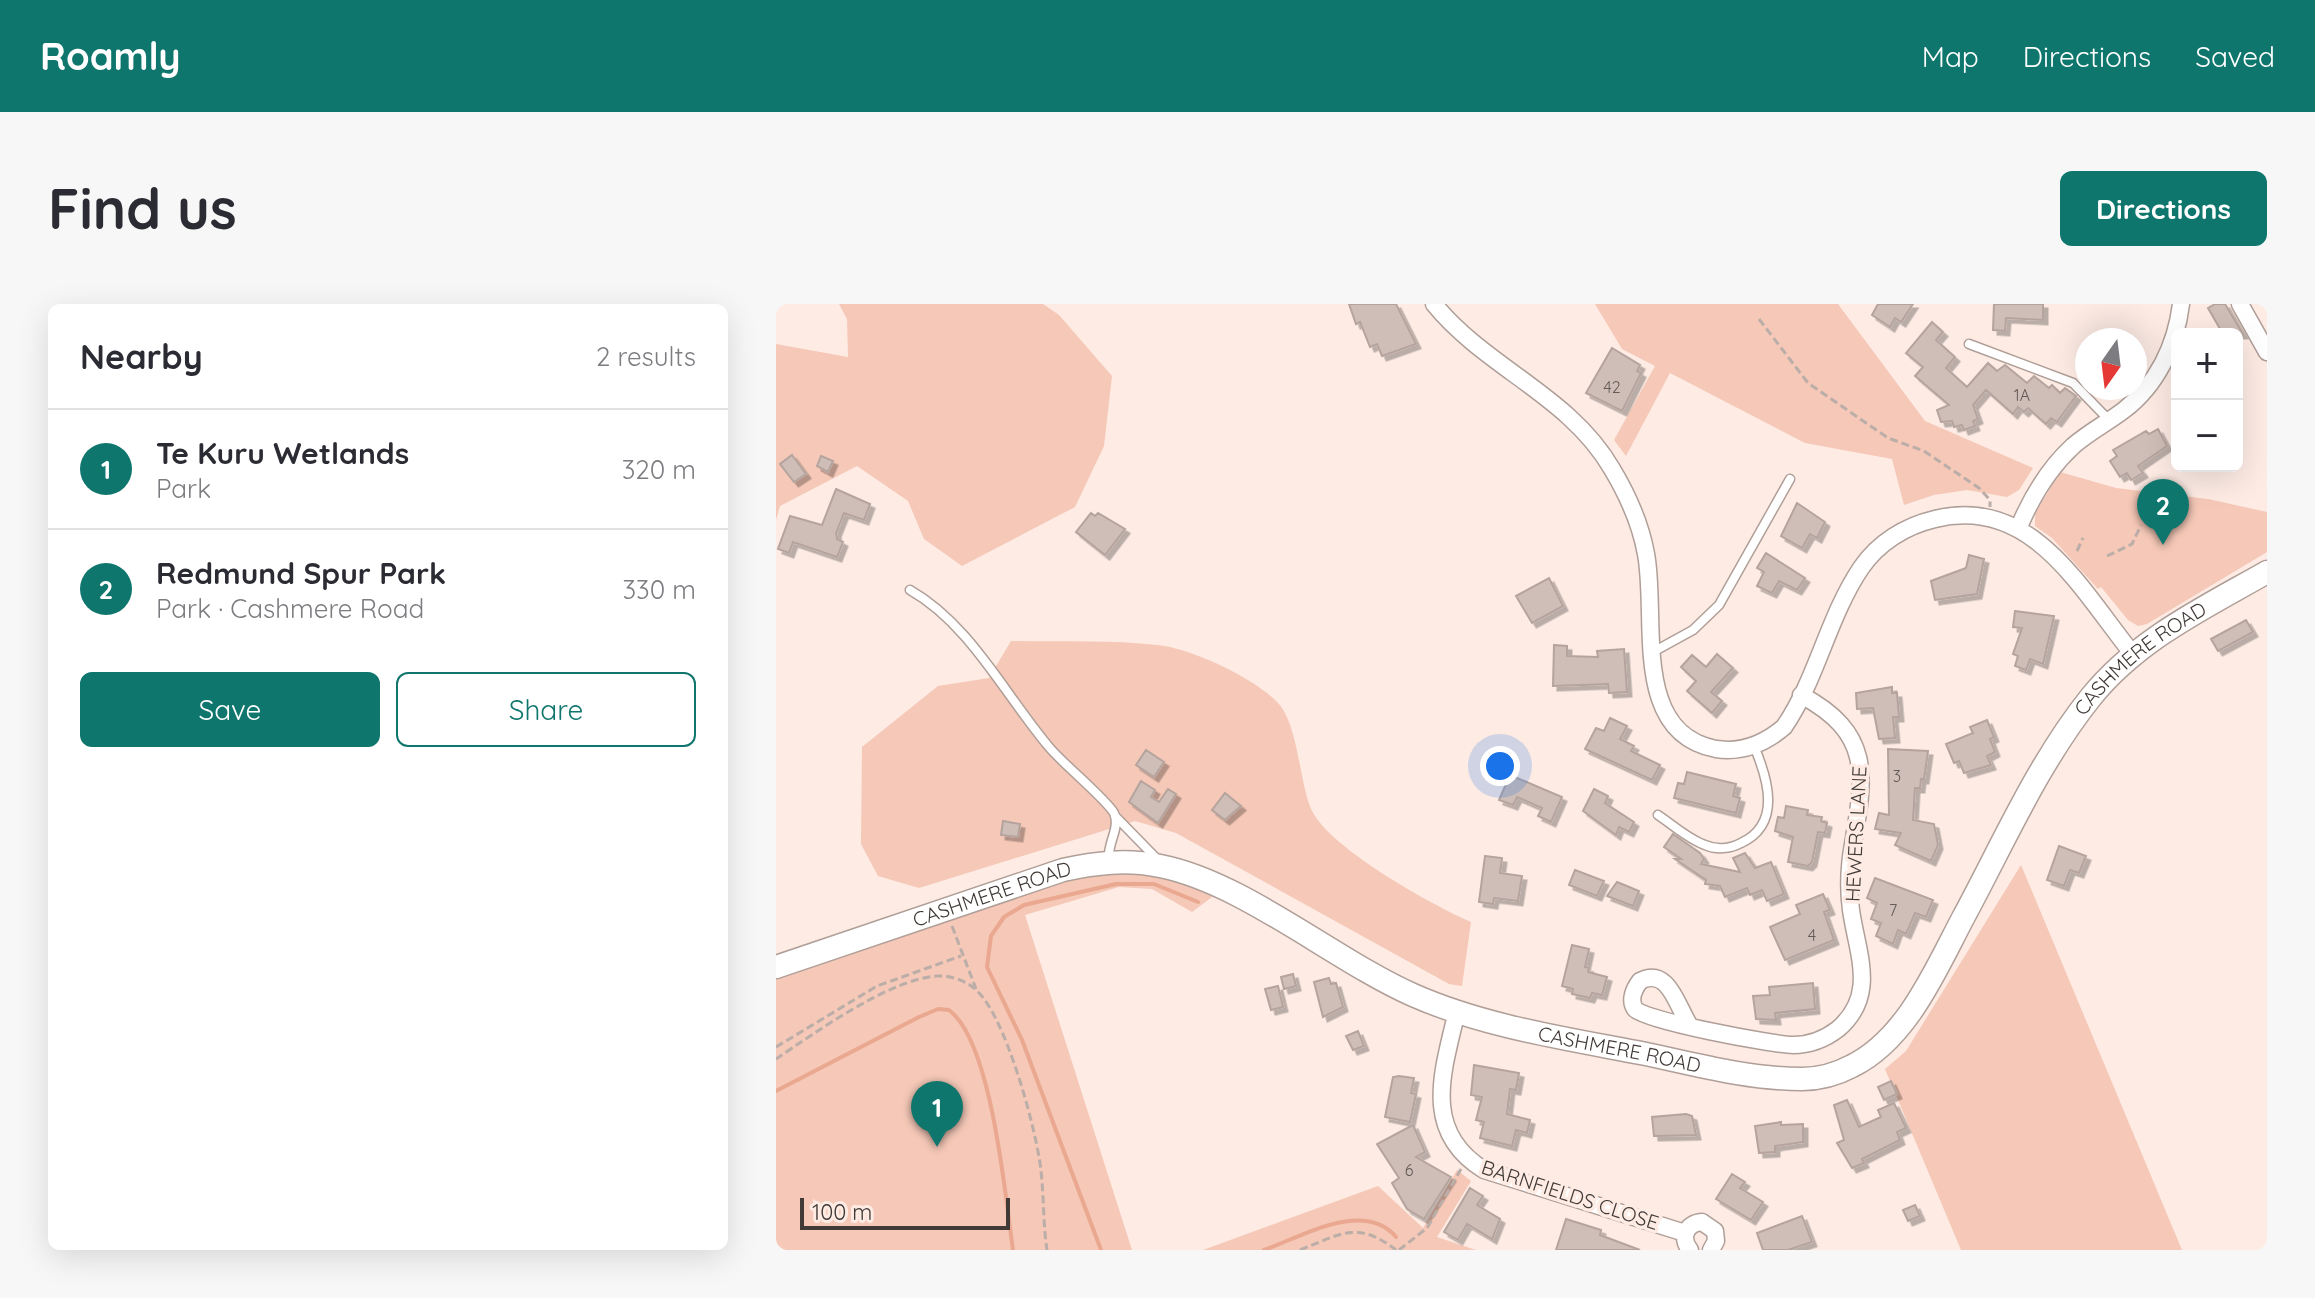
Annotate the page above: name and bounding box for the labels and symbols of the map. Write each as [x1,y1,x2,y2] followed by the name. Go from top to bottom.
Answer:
[2075,328,2147,400] north arrow
[1603,377,1621,397] house number: 42
[2014,385,2030,405] house number: 1A
[2137,479,2189,545] pin: 2
[2068,596,2211,720] street label: CASHMERE ROAD
[1480,746,1520,786] your location
[1839,765,1872,903] street label: HEWERS LANE
[1893,766,1901,786] house number: 3
[909,856,1073,932] street label: CASHMERE ROAD
[1889,900,1897,920] house number: 7
[1808,925,1816,945] house number: 4
[1536,1021,1703,1078] street label: CASHMERE ROAD
[911,1081,963,1147] pin: 1
[1478,1154,1662,1235] street label: BARNFIELDS CLOSE
[1405,1160,1414,1180] house number: 6
[800,1194,1010,1230] scale bar

